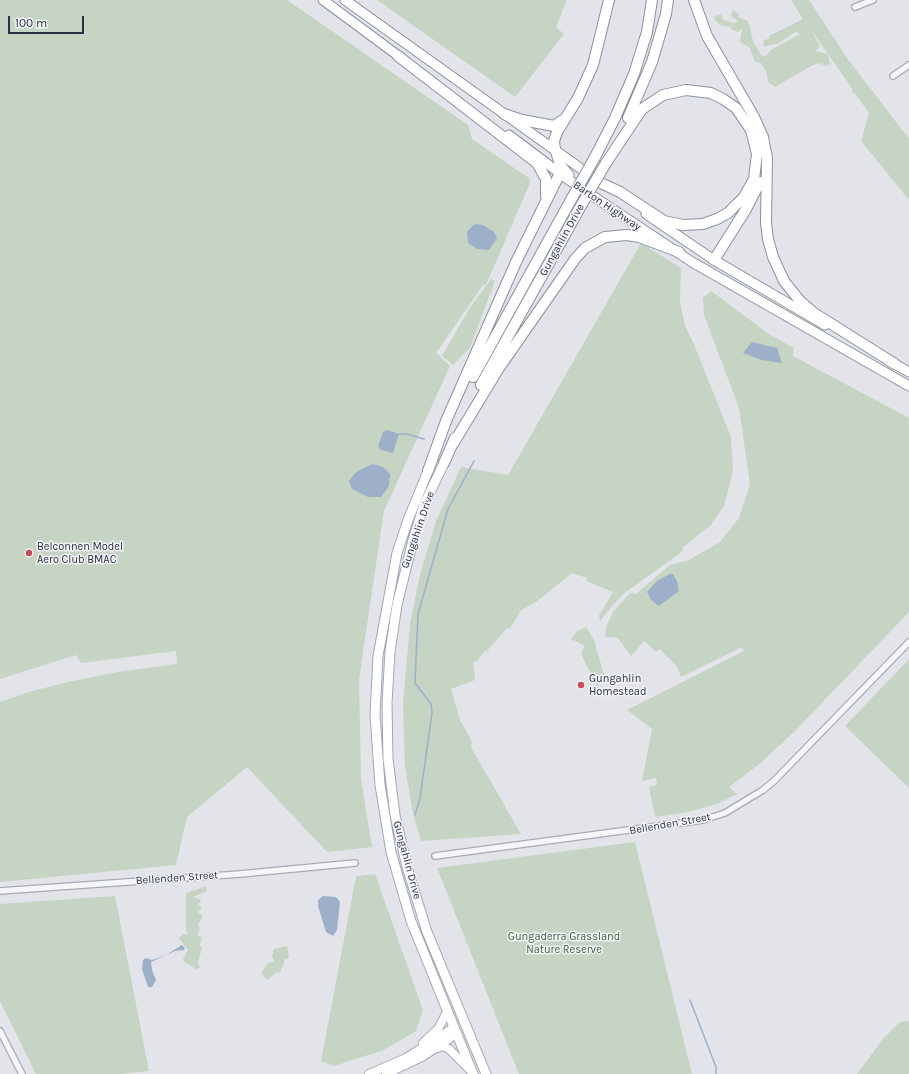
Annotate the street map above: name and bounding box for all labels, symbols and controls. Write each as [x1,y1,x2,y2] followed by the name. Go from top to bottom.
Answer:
[10,8,86,34] scale bar
[15,16,47,30] text: 100 m
[571,178,643,234] street label: Barton Highway
[537,202,587,278] street label: Gungahlin Drive
[399,490,437,570] street label: Gungahlin Drive
[37,540,123,566] place label: Belconnen Model Aero Club BMAC
[24,548,34,558] marker: Belconnen Model Aero Club BMAC
[589,672,646,698] place label: Gungahlin Homestead
[576,680,586,690] marker: Gungahlin Homestead
[628,810,712,838] street label: Bellenden Street
[390,819,424,901] street label: Gungahlin Drive
[135,869,219,887] street label: Bellenden Street
[508,930,620,956] park label: Gungaderra Grassland Nature Reserve

